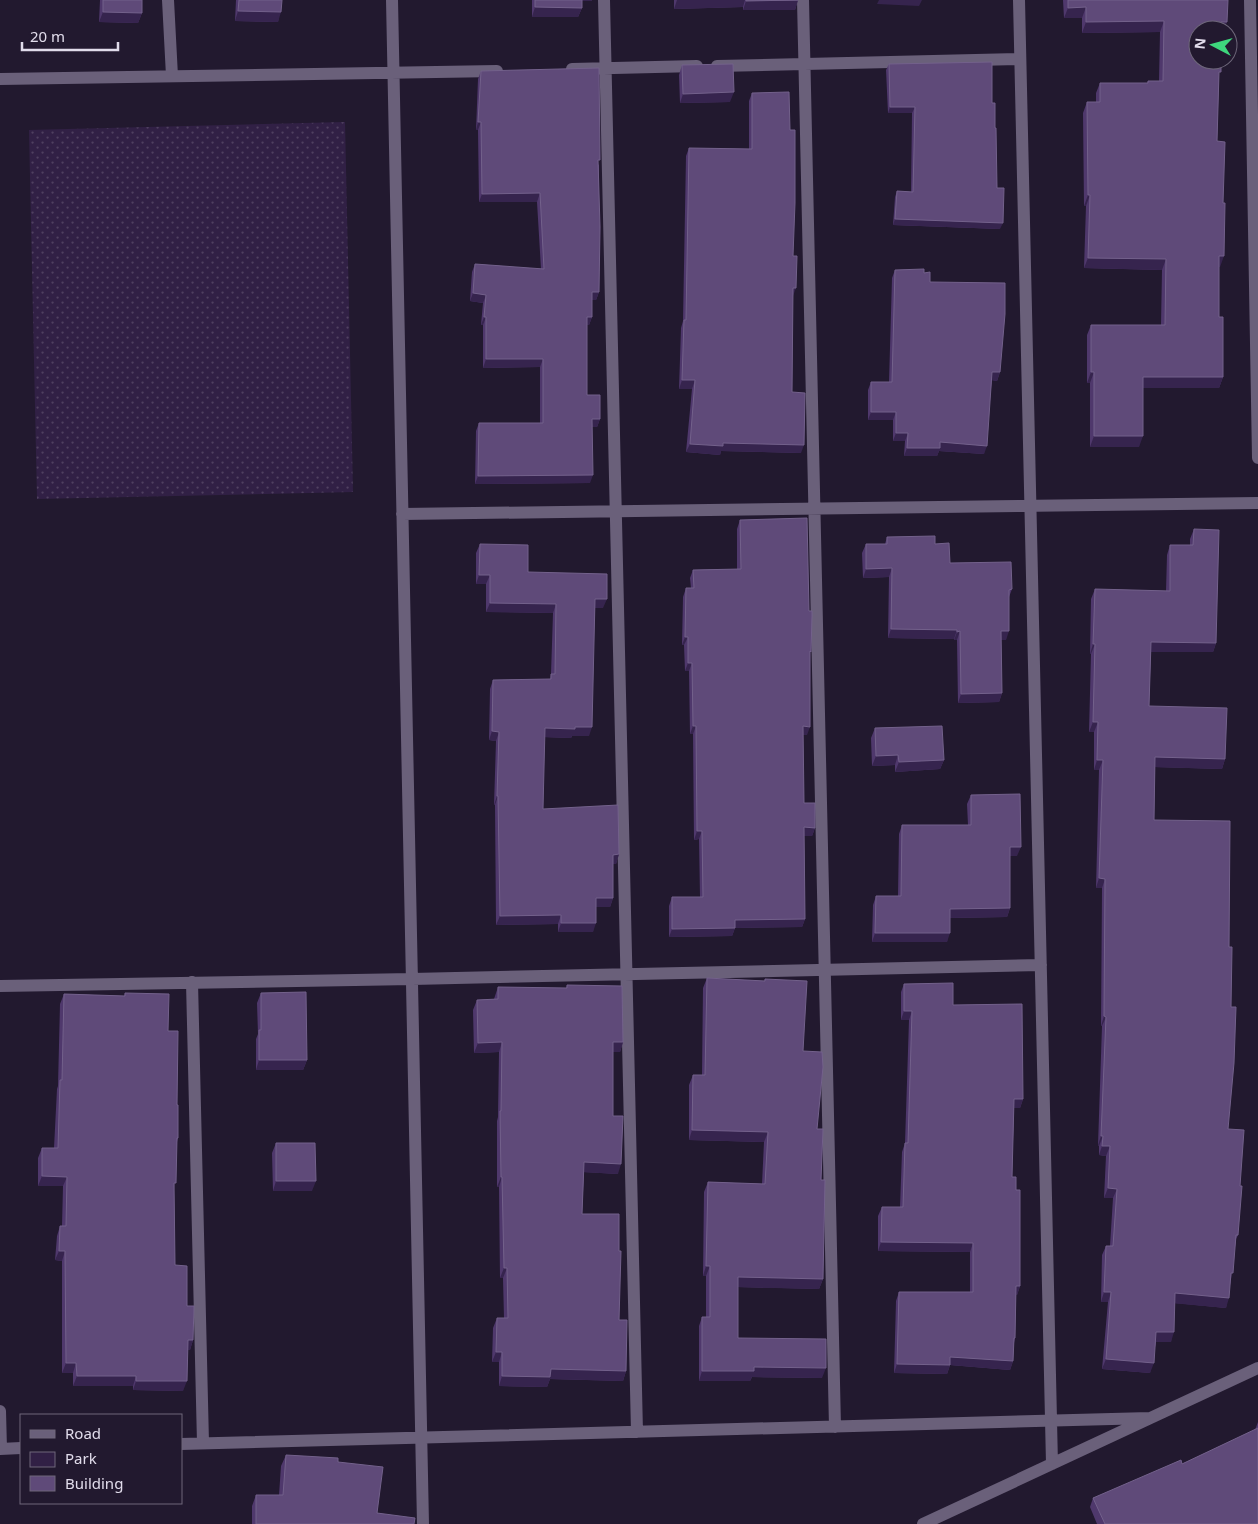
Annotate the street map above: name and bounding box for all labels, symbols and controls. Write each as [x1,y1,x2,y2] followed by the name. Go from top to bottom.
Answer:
[22,20,119,52] scale bar
[1188,20,1238,70] north arrow
[30,26,65,46] text: 20 m
[1190,37,1210,50] text: N
[20,1414,182,1504] legend
[65,1423,101,1443] text: Road
[65,1448,97,1468] text: Park
[65,1473,123,1493] text: Building

